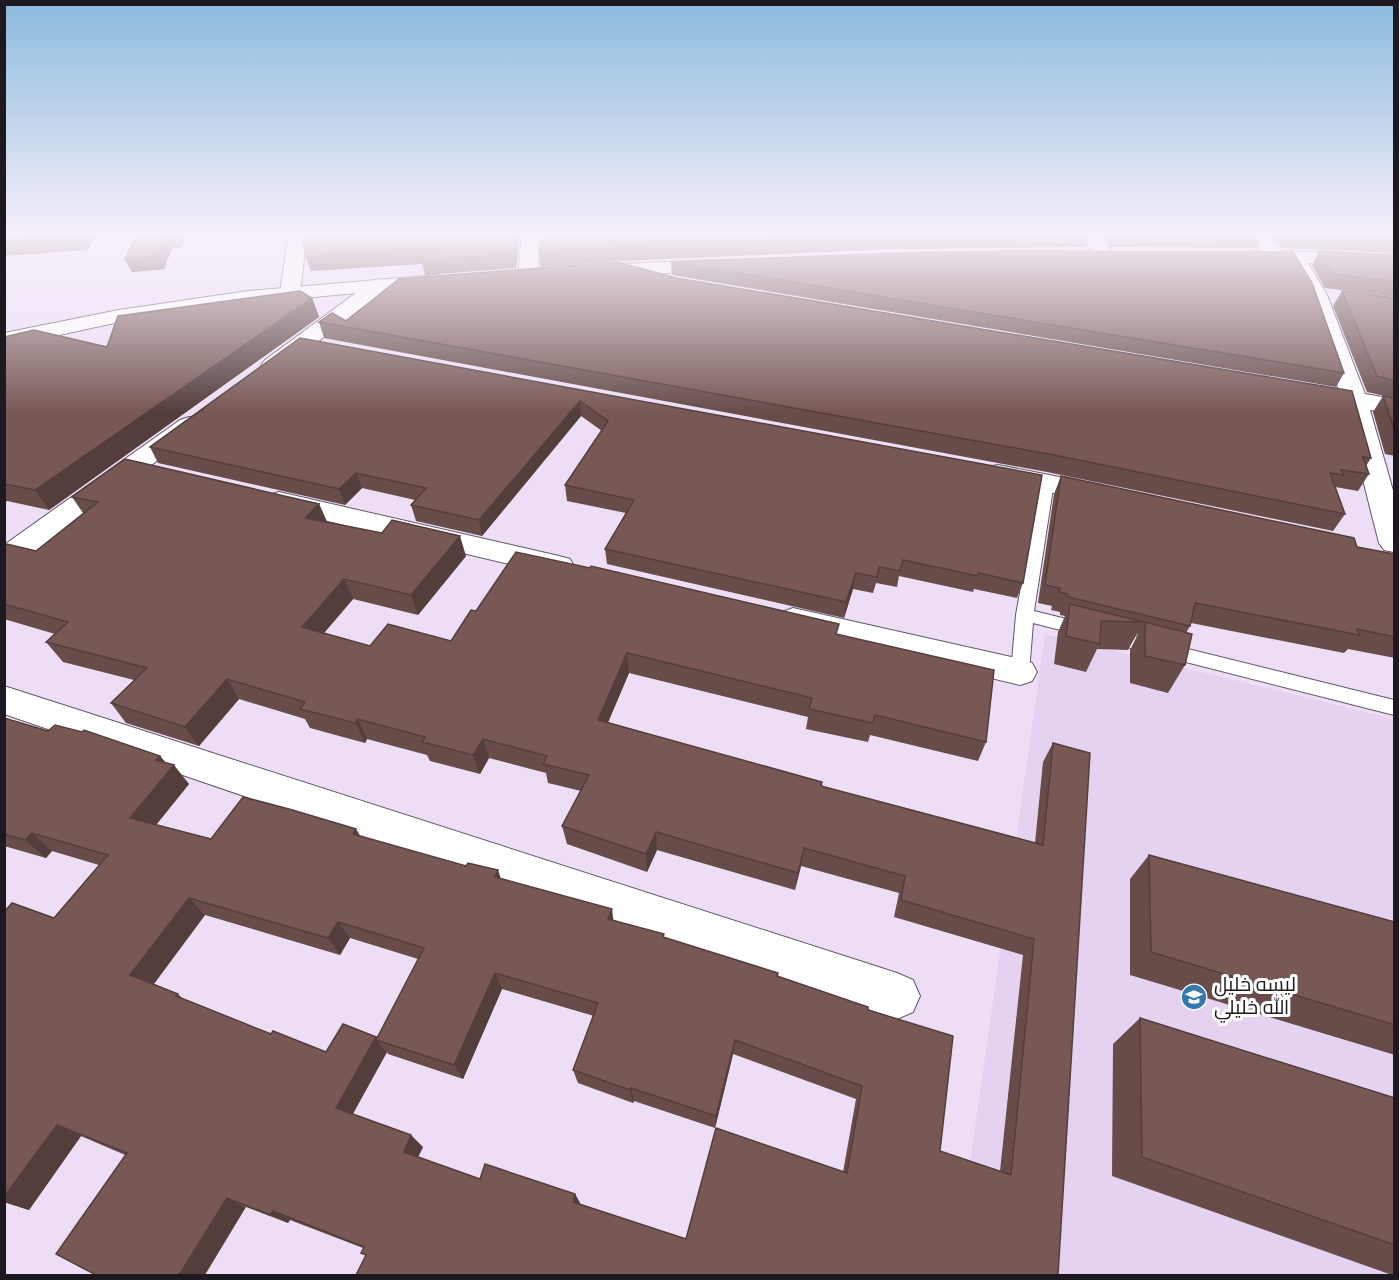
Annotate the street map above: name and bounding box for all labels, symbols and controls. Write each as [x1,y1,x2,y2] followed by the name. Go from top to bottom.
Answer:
[1214,973,1296,1023] place label: ليسه خليل الله خليلي
[1179,982,1209,1012] school or university icon: ليسه خليل الله خليلي

